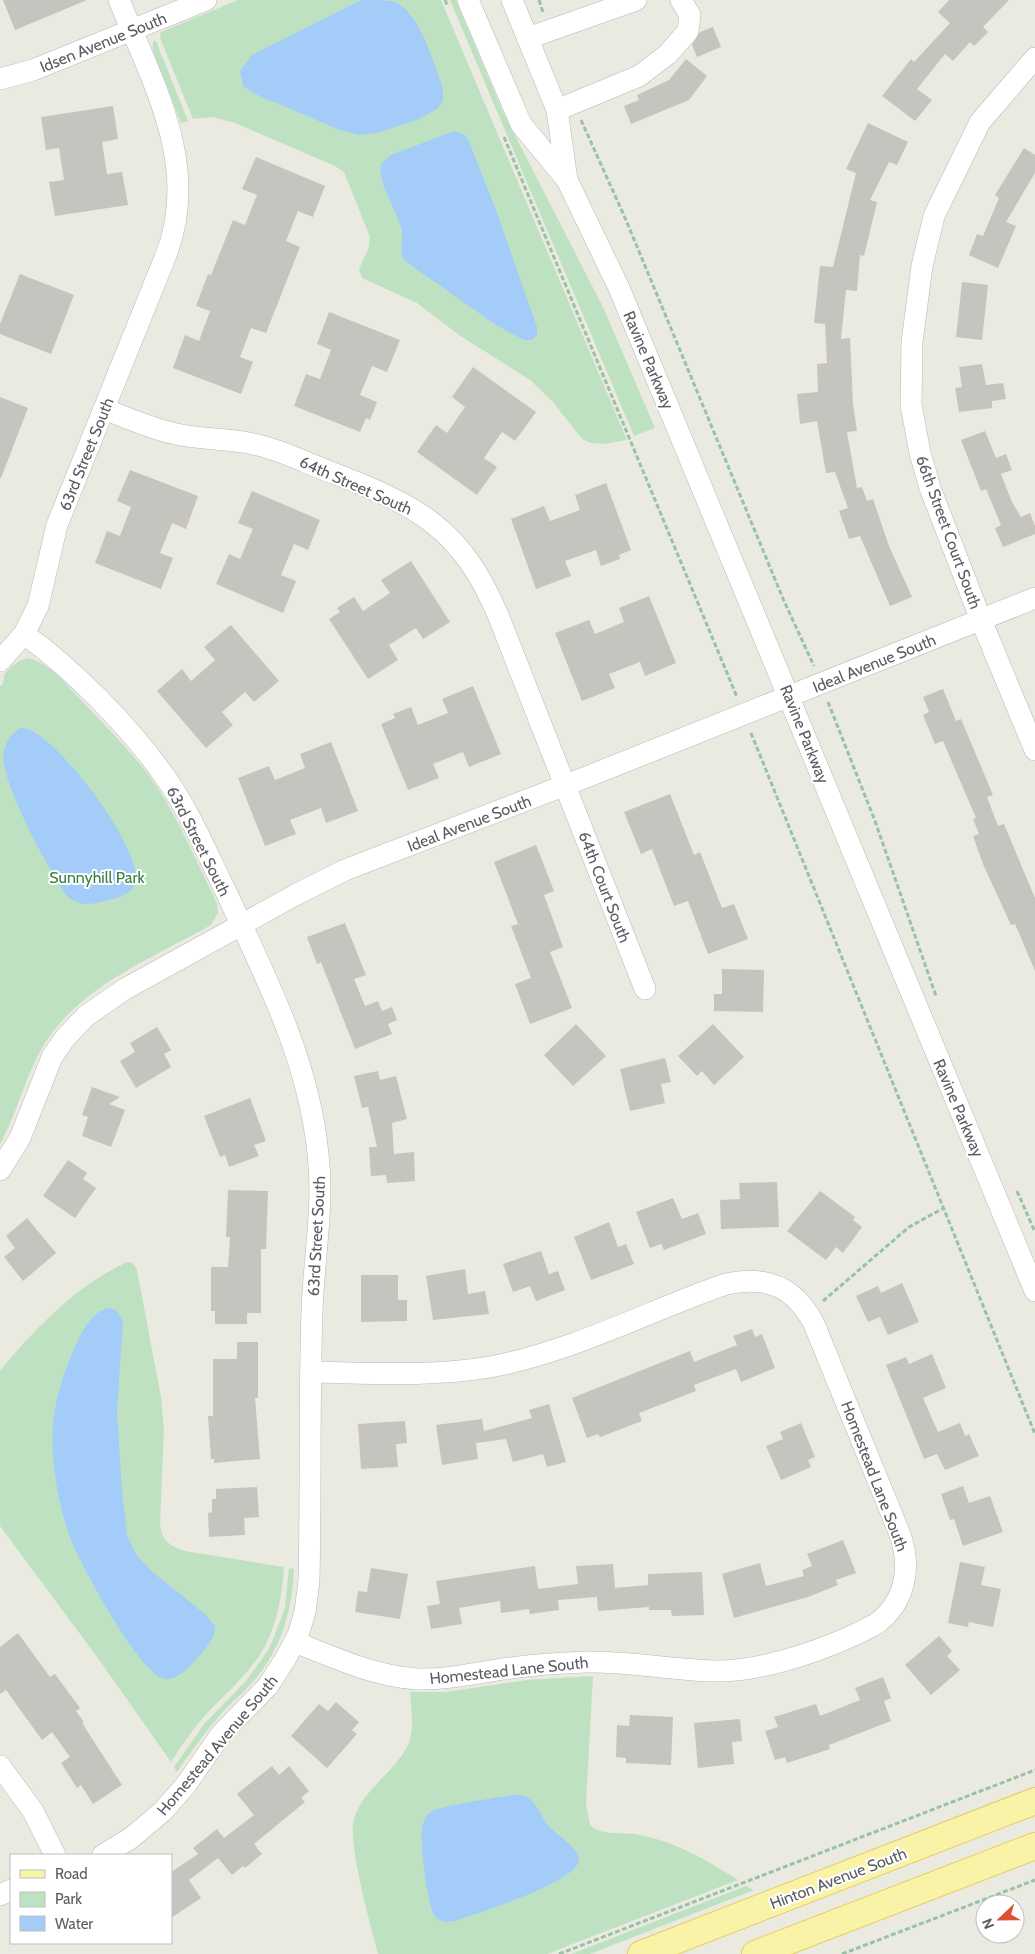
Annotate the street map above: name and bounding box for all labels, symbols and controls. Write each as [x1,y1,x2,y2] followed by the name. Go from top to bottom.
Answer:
[37,8,169,77] street label: Idsen Avenue South
[619,308,678,412] street label: Ravine Parkway
[55,395,118,514] street label: 63rd Street South
[297,452,415,519] street label: 64th Street South
[912,453,985,612] street label: 66th Street Court South
[810,630,938,697] street label: Ideal Avenue South
[776,682,833,786] street label: Ravine Parkway
[163,783,234,899] street label: 63rd Street South
[405,791,534,856] street label: Ideal Avenue South
[575,829,634,945] street label: 64th Court South
[49,868,146,887] park label: Sunnyhill Park
[929,1056,988,1160] street label: Ravine Parkway
[304,1175,329,1297] street label: 63rd Street South
[837,1398,912,1554] street label: Homestead Lane South
[429,1653,589,1688] street label: Homestead Lane South
[153,1671,282,1819] street label: Homestead Avenue South
[767,1844,909,1913] street label: Hinton Avenue South
[10,1854,172,1944] legend
[55,1865,88,1883] text: Road
[55,1890,82,1908] text: Park
[975,1894,1025,1944] north arrow
[55,1915,93,1933] text: Water
[978,1916,998,1932] text: N

